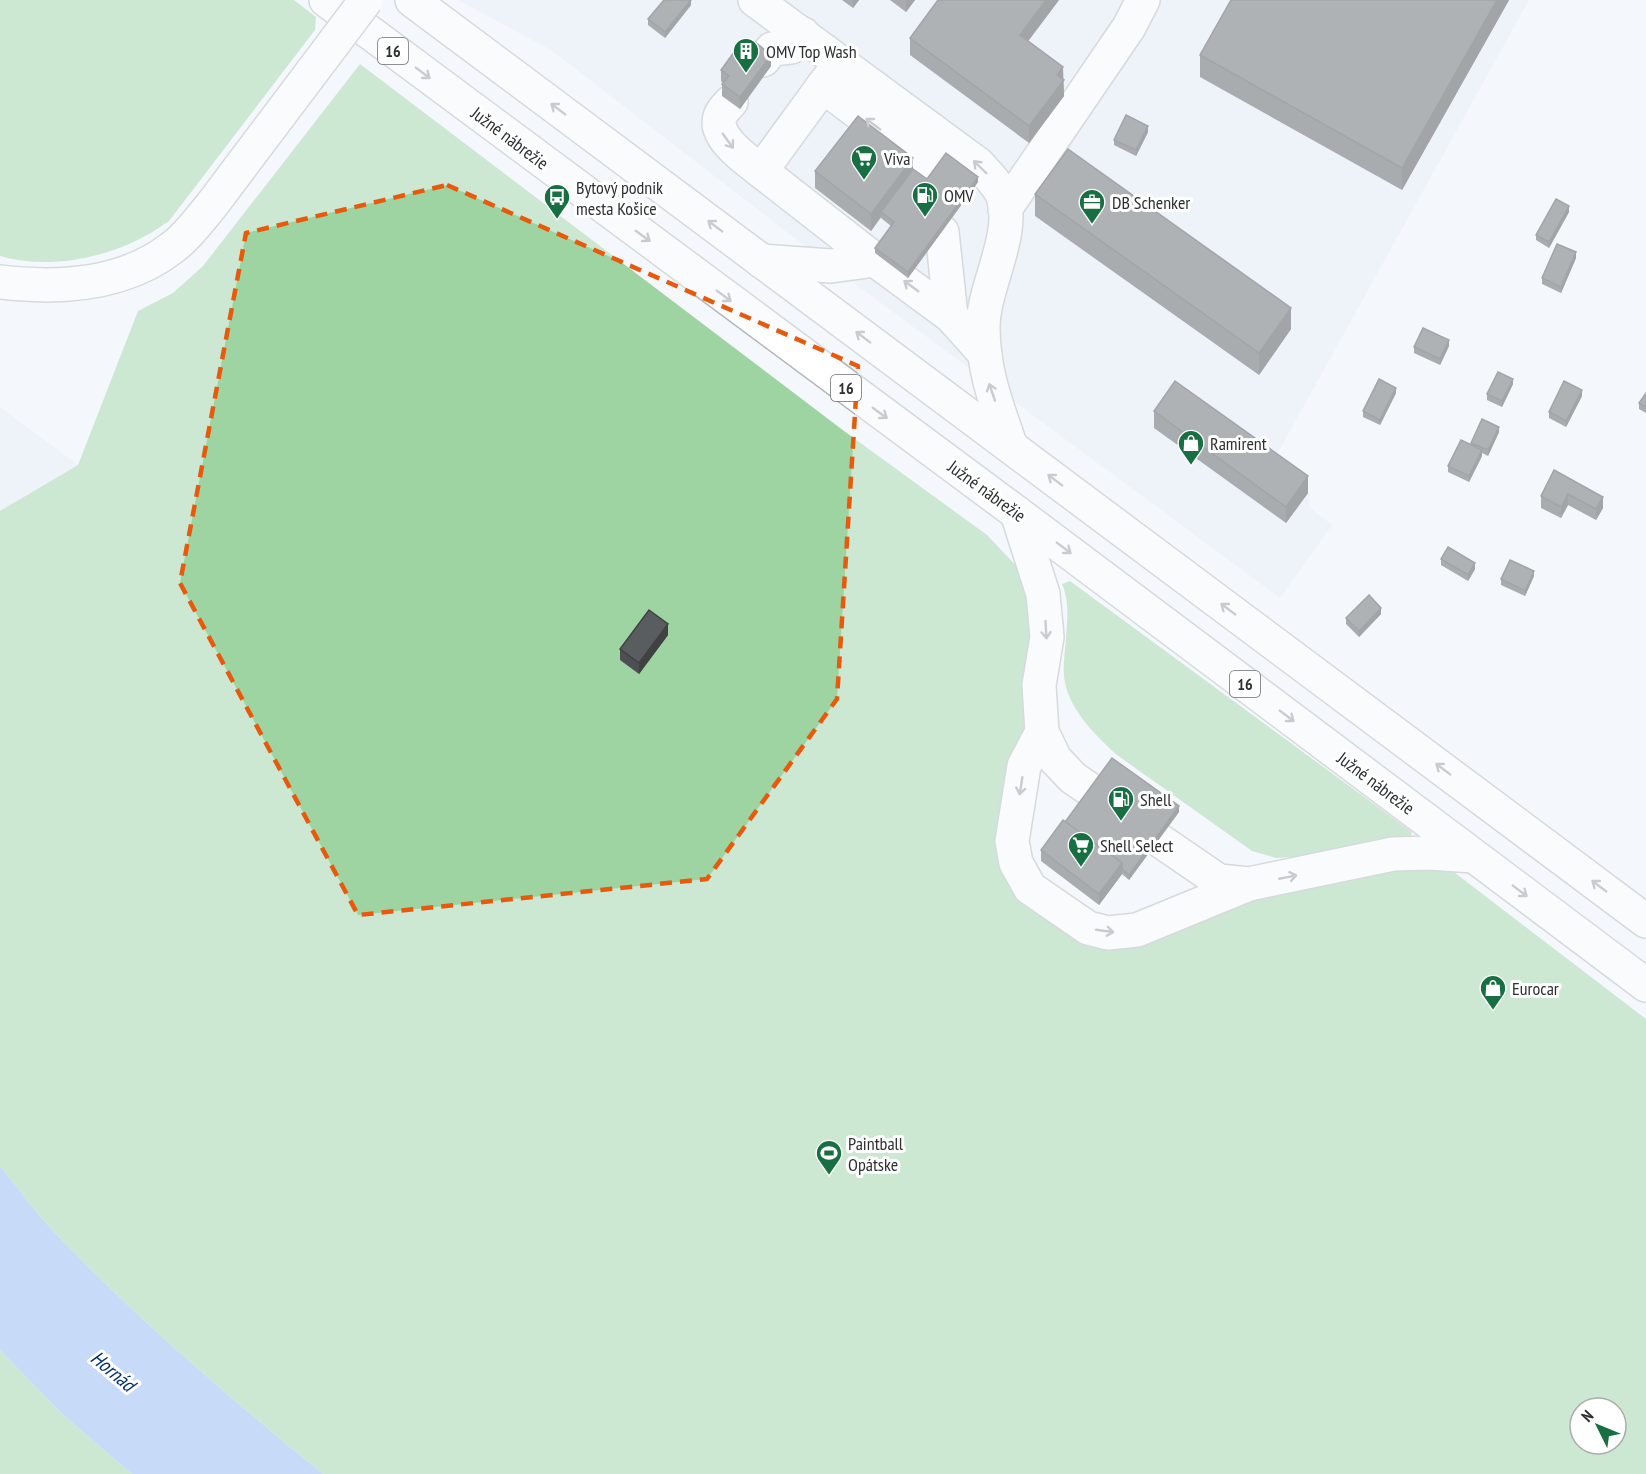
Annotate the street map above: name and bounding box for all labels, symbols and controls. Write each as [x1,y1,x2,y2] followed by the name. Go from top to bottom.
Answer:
[731,36,761,74] building icon: OMV Top Wash
[378,38,408,64] road number: 16
[766,40,857,63] place label: OMV Top Wash
[415,67,431,79] one-way arrow
[466,101,553,174] street label: Južné nábrežie
[551,103,567,116] one-way arrow
[865,118,881,131] one-way arrow
[722,132,734,148] one-way arrow
[849,143,879,181] supermarket icon: Viva
[883,147,910,170] place label: Viva
[972,160,987,174] one-way arrow
[576,176,663,220] place label: Bytový podnik mesta Košice
[910,180,940,218] fuel station icon: OMV
[542,182,572,220] bus stop icon: Bytový podnik mesta Košice
[944,184,974,207] place label: OMV
[1077,187,1107,225] office icon: DB Schenker
[1112,191,1190,214] place label: DB Schenker
[707,220,723,232] one-way arrow
[634,230,650,242] one-way arrow
[904,280,920,293] one-way arrow
[715,290,731,302] one-way arrow
[856,331,872,343] one-way arrow
[831,375,861,401] road number: 16
[985,383,996,402] one-way arrow
[871,406,887,419] one-way arrow
[1176,428,1206,466] shop icon: Ramirent
[1210,432,1267,455] place label: Ramirent
[943,454,1030,527] street label: Južné nábrežie
[1047,474,1063,486] one-way arrow
[1055,542,1071,554] one-way arrow
[1220,603,1236,616] one-way arrow
[1041,620,1052,640] one-way arrow
[1230,671,1260,697] road number: 16
[1278,710,1294,722] one-way arrow
[1332,746,1419,819] street label: Južné nábrežie
[1435,763,1451,776] one-way arrow
[1016,775,1027,795] one-way arrow
[1106,784,1136,822] fuel station icon: Shell
[1140,788,1172,811] place label: Shell
[1066,830,1096,868] supermarket icon: Shell Select
[1100,834,1173,857] place label: Shell Select
[1278,871,1298,882] one-way arrow
[1591,879,1607,892] one-way arrow
[1512,884,1528,897] one-way arrow
[1095,926,1114,937] one-way arrow
[1478,973,1508,1011] shop icon: Eurocar
[1512,977,1559,1000] place label: Eurocar
[848,1132,904,1176] place label: Paintball Opátske
[814,1138,844,1176] sports icon: Paintball Opátske
[85,1345,142,1399] water label: Hornád
[1568,1396,1628,1456] north arrow
[1577,1406,1597,1426] text: N

